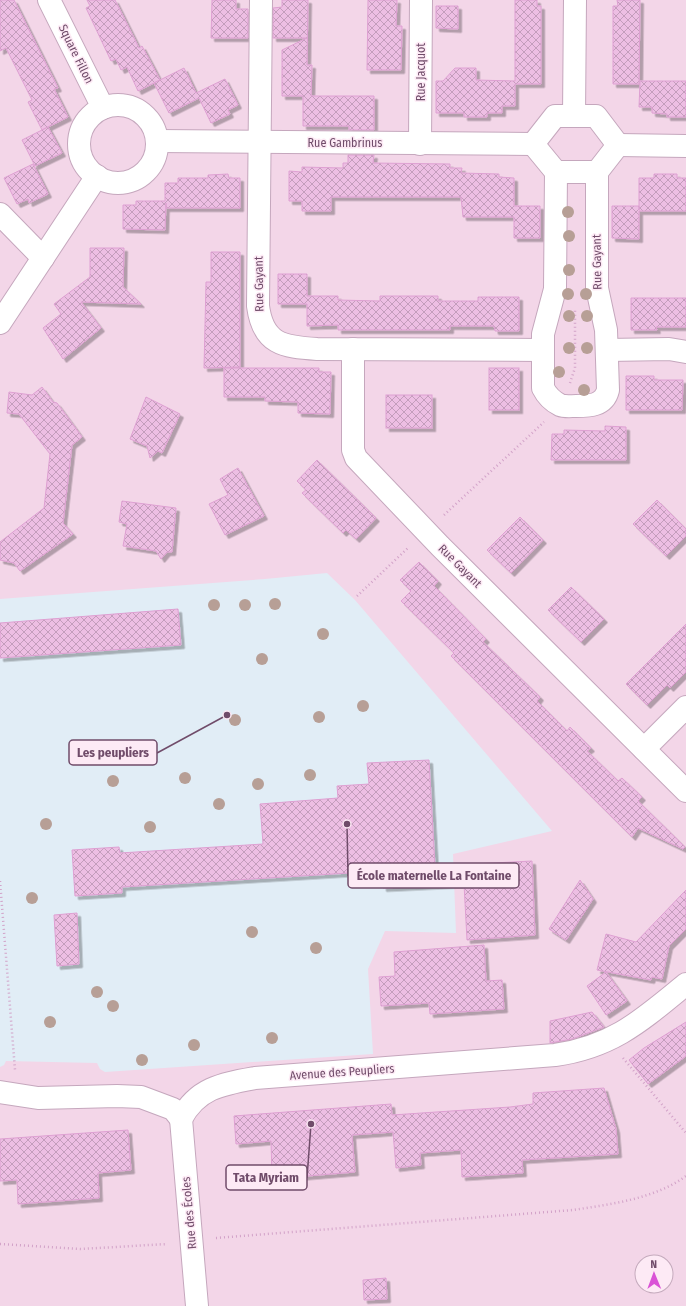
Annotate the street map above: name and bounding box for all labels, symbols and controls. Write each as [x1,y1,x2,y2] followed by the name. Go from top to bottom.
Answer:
[56,22,96,86] street label: Square Fillon
[414,43,428,101] street label: Rue Jacquot
[308,136,382,150] street label: Rue Gambrinus
[590,234,604,290] street label: Rue Gayant
[252,256,266,312] street label: Rue Gayant
[435,541,485,591] street label: Rue Gayant
[69,740,157,765] callout: Les peupliers
[77,745,149,760] text: Les peupliers
[348,863,519,888] callout: École maternelle La Fontaine
[357,867,512,883] text: École maternelle La Fontaine
[289,1061,395,1083] street label: Avenue des Peupliers
[226,1165,307,1190] callout: Tata Myriam
[233,1170,299,1185] text: Tata Myriam
[178,1176,199,1250] street label: Rue des Écoles
[634,1254,674,1294] north arrow
[650,1258,657,1271] text: N

